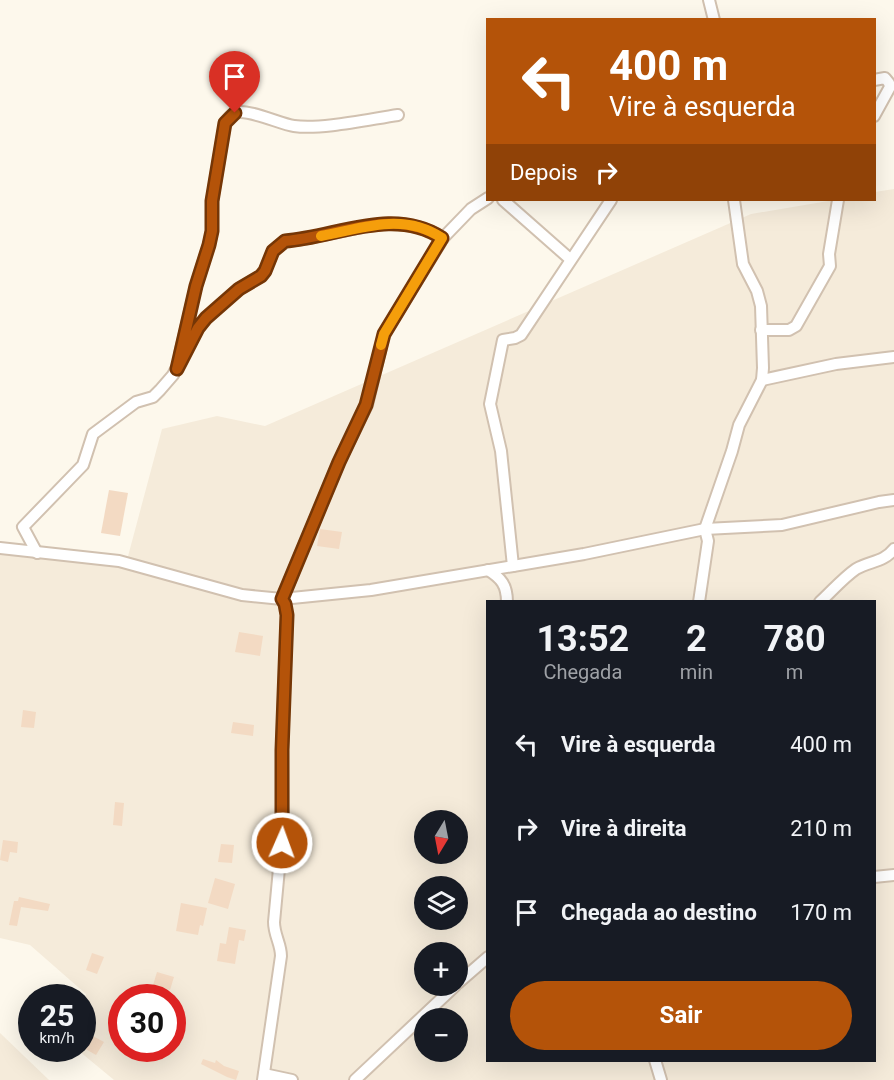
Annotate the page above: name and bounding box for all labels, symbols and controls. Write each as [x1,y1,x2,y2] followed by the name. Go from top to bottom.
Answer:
[609,41,728,90] text: 400 m
[510,42,588,120] icon: left
[209,51,260,113] pin
[218,60,251,93] icon: arrive
[609,91,796,123] text: Vire à esquerda
[590,156,623,189] icon: right
[510,160,578,185] text: Depois
[536,618,629,660] text: 13:52
[686,618,707,660] text: 2
[764,618,826,660] text: 780
[543,660,622,684] text: Chegada
[680,660,713,684] text: min
[786,660,803,684] text: m
[510,728,543,761] icon: left
[561,732,715,757] text: Vire à esquerda
[790,732,852,757] text: 400 m
[414,810,468,864] north arrow
[414,810,468,1062] map controls
[250,811,314,875] position arrow
[510,812,543,845] icon: right
[561,816,687,841] text: Vire à direita
[790,816,852,841] text: 210 m
[414,876,468,930] button: layers
[510,896,543,929] icon: arrive
[561,900,757,925] text: Chegada ao destino
[790,900,852,925] text: 170 m
[414,942,468,996] button: +
[510,981,852,1050] button: Sair
[108,984,186,1062] speed limit sign: 30
[40,998,74,1033] text: 25
[414,1008,468,1062] button: −
[39,1029,75,1047] text: km/h

